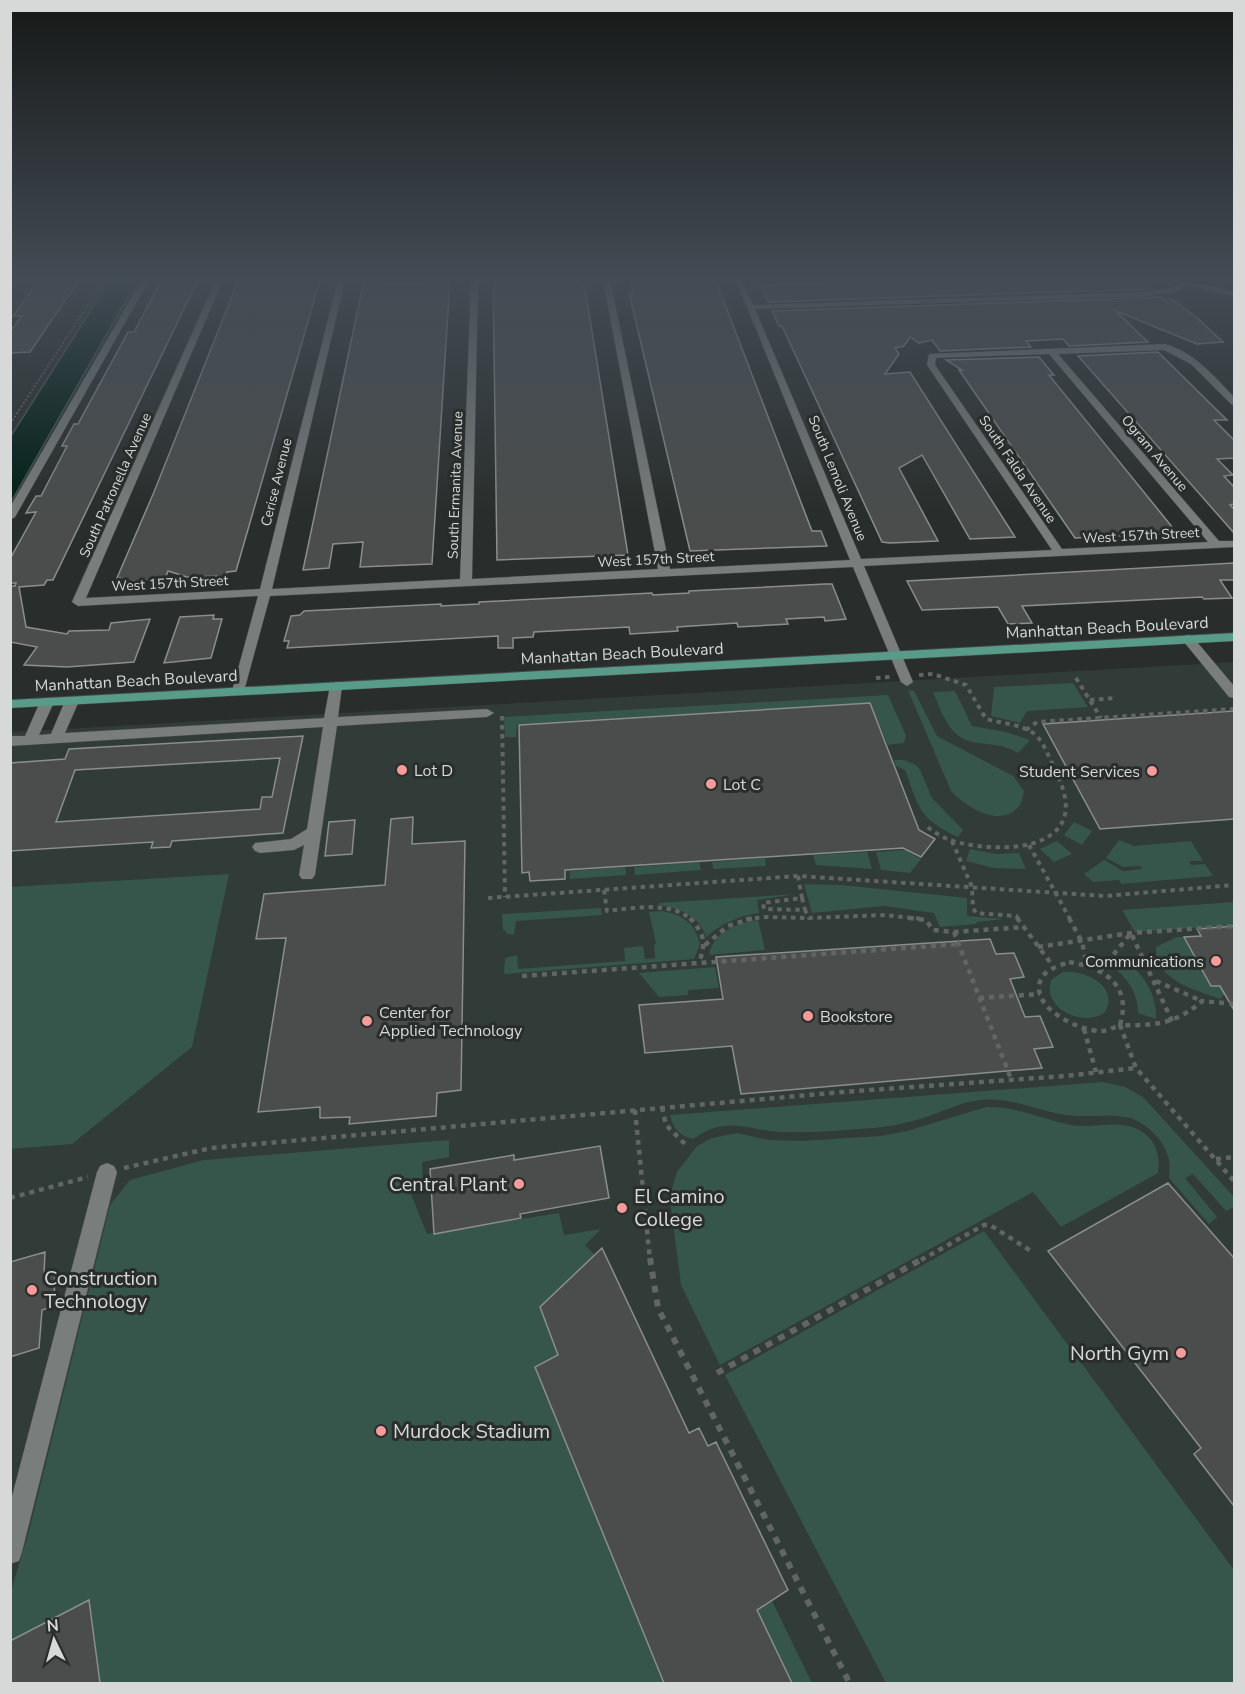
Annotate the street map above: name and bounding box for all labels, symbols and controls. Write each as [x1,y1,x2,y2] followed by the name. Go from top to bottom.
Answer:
[75,410,156,561] street label: South Patronella Avenue
[443,411,468,559] street label: South Ermanita Avenue
[1117,411,1192,496] street label: Ogram Avenue
[804,412,871,544] street label: South Lemoli Avenue
[974,412,1061,527] street label: South Falda Avenue
[256,436,297,528] street label: Cerise Avenue
[1082,523,1200,548] street label: West 157th Street
[597,547,715,572] street label: West 157th Street
[111,571,229,596] street label: West 157th Street
[1005,612,1209,644] street label: Manhattan Beach Boulevard
[520,638,724,670] street label: Manhattan Beach Boulevard
[34,665,238,697] street label: Manhattan Beach Boulevard
[414,760,453,782] place label: Lot D
[1019,761,1140,783] place label: Student Services
[395,763,409,777] marker: Lot D
[1145,764,1159,778] marker: Student Services
[723,774,761,796] place label: Lot C
[704,777,718,791] marker: Lot C
[1085,951,1204,973] place label: Communications
[1209,954,1223,968] marker: Communications
[379,1002,523,1042] place label: Center for Applied Technology
[820,1006,893,1028] place label: Bookstore
[801,1009,815,1023] marker: Bookstore
[360,1014,374,1028] marker: Center for Applied Technology
[389,1171,508,1198] place label: Central Plant
[512,1177,526,1191] marker: Central Plant
[634,1183,725,1233] place label: El Camino College
[615,1201,629,1215] marker: El Camino College
[44,1265,158,1315] place label: Construction Technology
[25,1283,39,1297] marker: Construction Technology
[1070,1340,1169,1367] place label: North Gym
[1174,1346,1188,1360] marker: North Gym
[393,1418,550,1445] place label: Murdock Stadium
[374,1424,388,1438] marker: Murdock Stadium
[24,1610,84,1670] north arrow
[46,1615,60,1638] text: N

